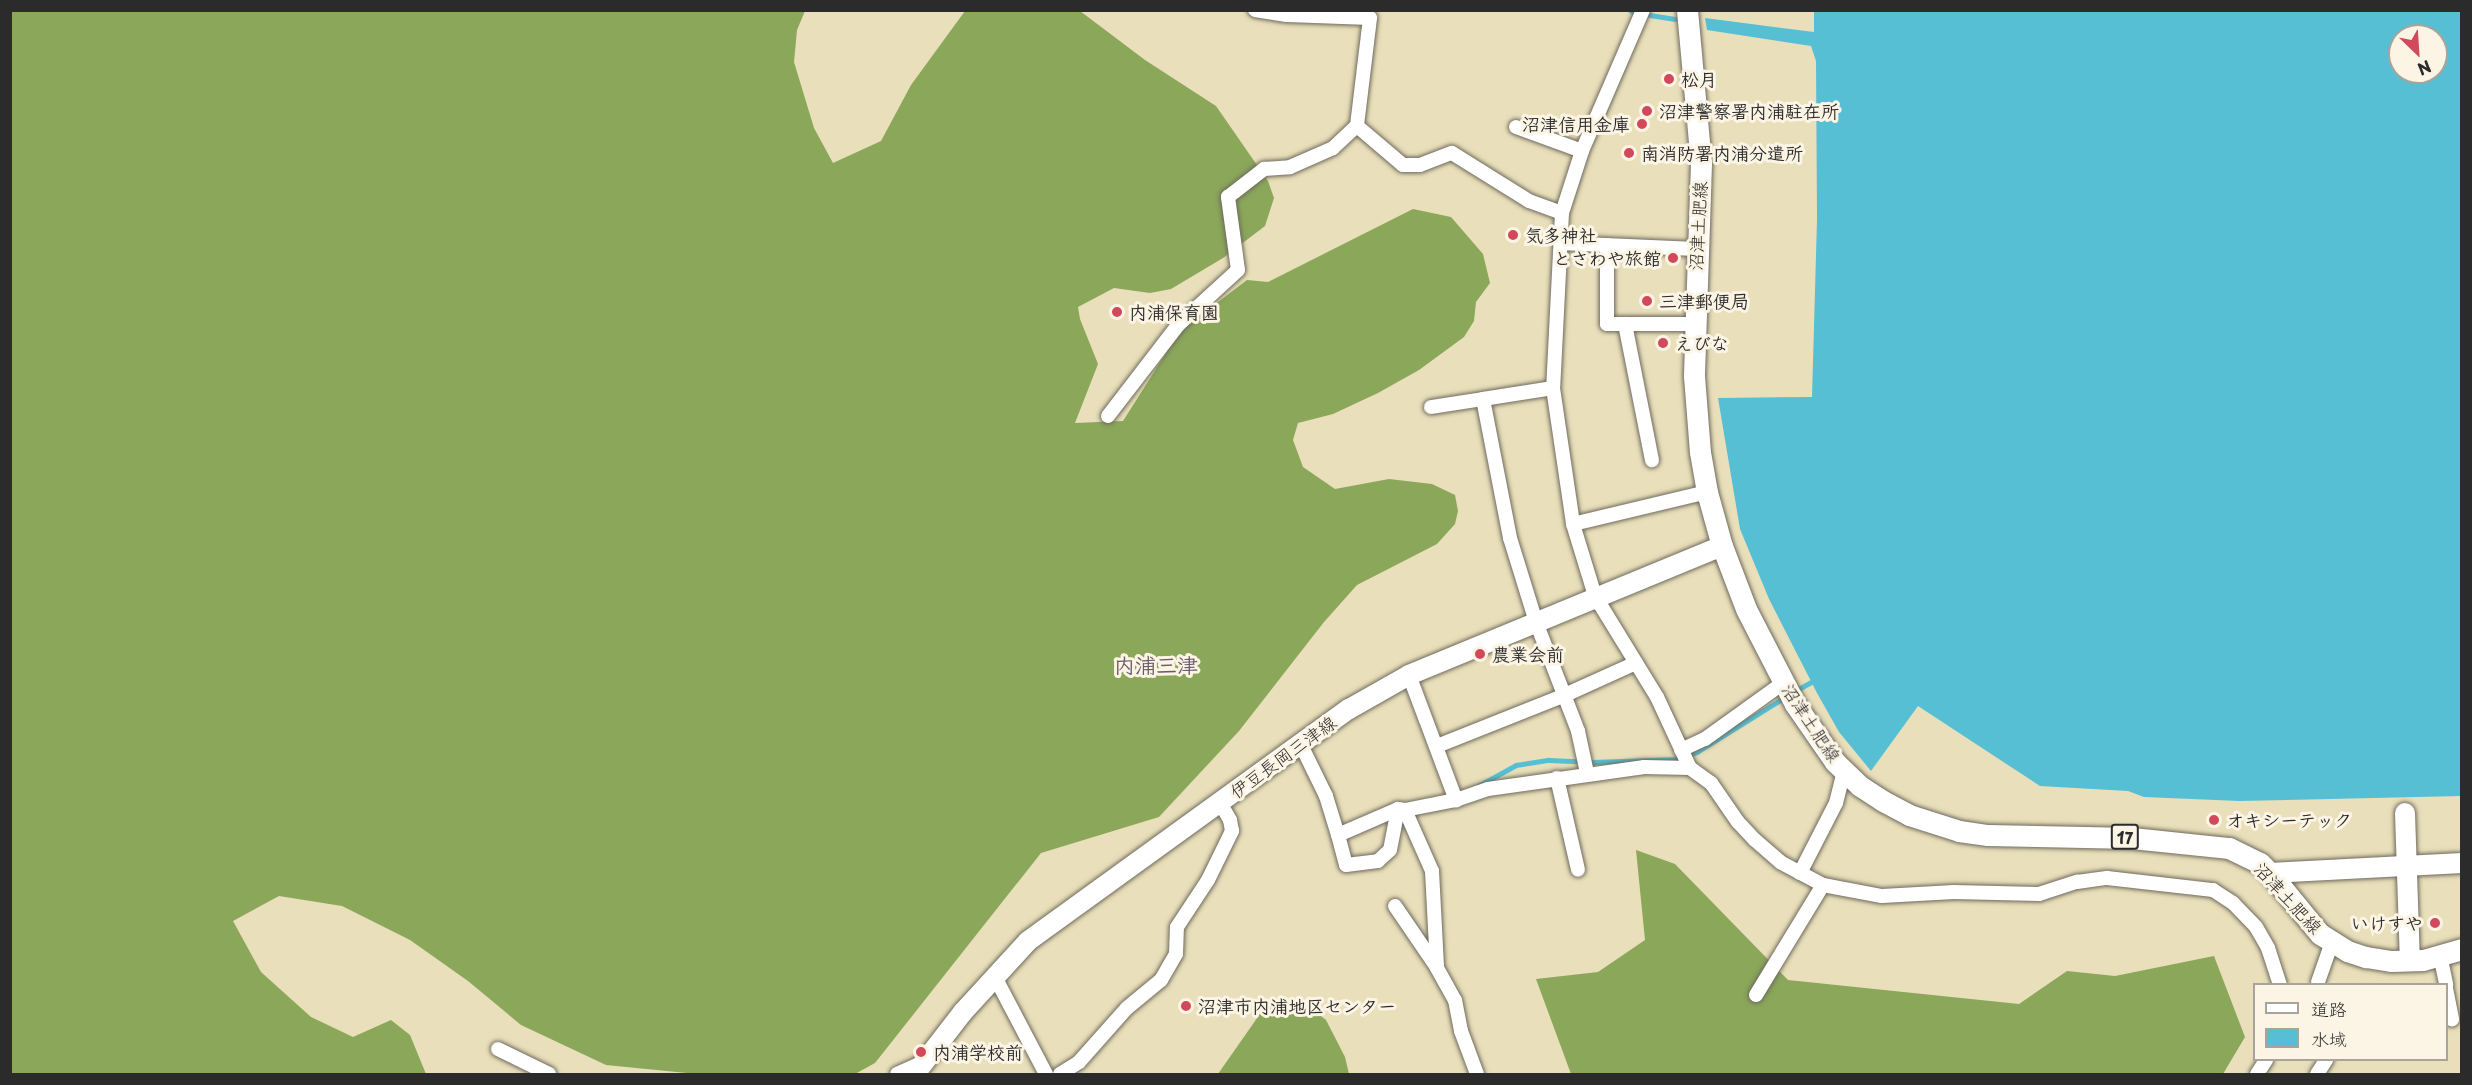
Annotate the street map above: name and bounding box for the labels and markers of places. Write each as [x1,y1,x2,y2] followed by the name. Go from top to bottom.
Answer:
[1681,68,1717,90] place label: 松月
[1662,72,1676,86] marker: 松月
[1659,100,1839,122] place label: 沼津警察署内浦駐在所
[1640,104,1654,118] marker: 沼津警察署内浦駐在所
[1522,113,1630,135] place label: 沼津信用金庫
[1635,117,1649,131] marker: 沼津信用金庫
[1641,142,1803,164] place label: 南消防署内浦分遣所
[1622,146,1636,160] marker: 南消防署内浦分遣所
[1525,224,1597,246] place label: 気多神社
[1506,228,1520,242] marker: 気多神社
[1553,247,1661,269] place label: とさわや旅館
[1666,251,1680,265] marker: とさわや旅館
[1659,290,1749,312] place label: 三津郵便局
[1640,294,1654,308] marker: 三津郵便局
[1129,301,1219,323] place label: 内浦保育園
[1110,305,1124,319] marker: 内浦保育園
[1675,332,1729,354] place label: えびな
[1656,336,1670,350] marker: えびな
[1492,643,1564,665] place label: 農業会前
[1473,647,1487,661] marker: 農業会前
[2226,809,2352,831] place label: オキシーテック
[2207,813,2221,827] marker: オキシーテック
[2351,912,2423,934] place label: いけすや
[2428,916,2442,930] marker: いけすや
[1198,995,1396,1017] place label: 沼津市内浦地区センター
[1179,999,1193,1013] marker: 沼津市内浦地区センター
[933,1041,1023,1063] place label: 内浦学校前
[914,1045,928,1059] marker: 内浦学校前

